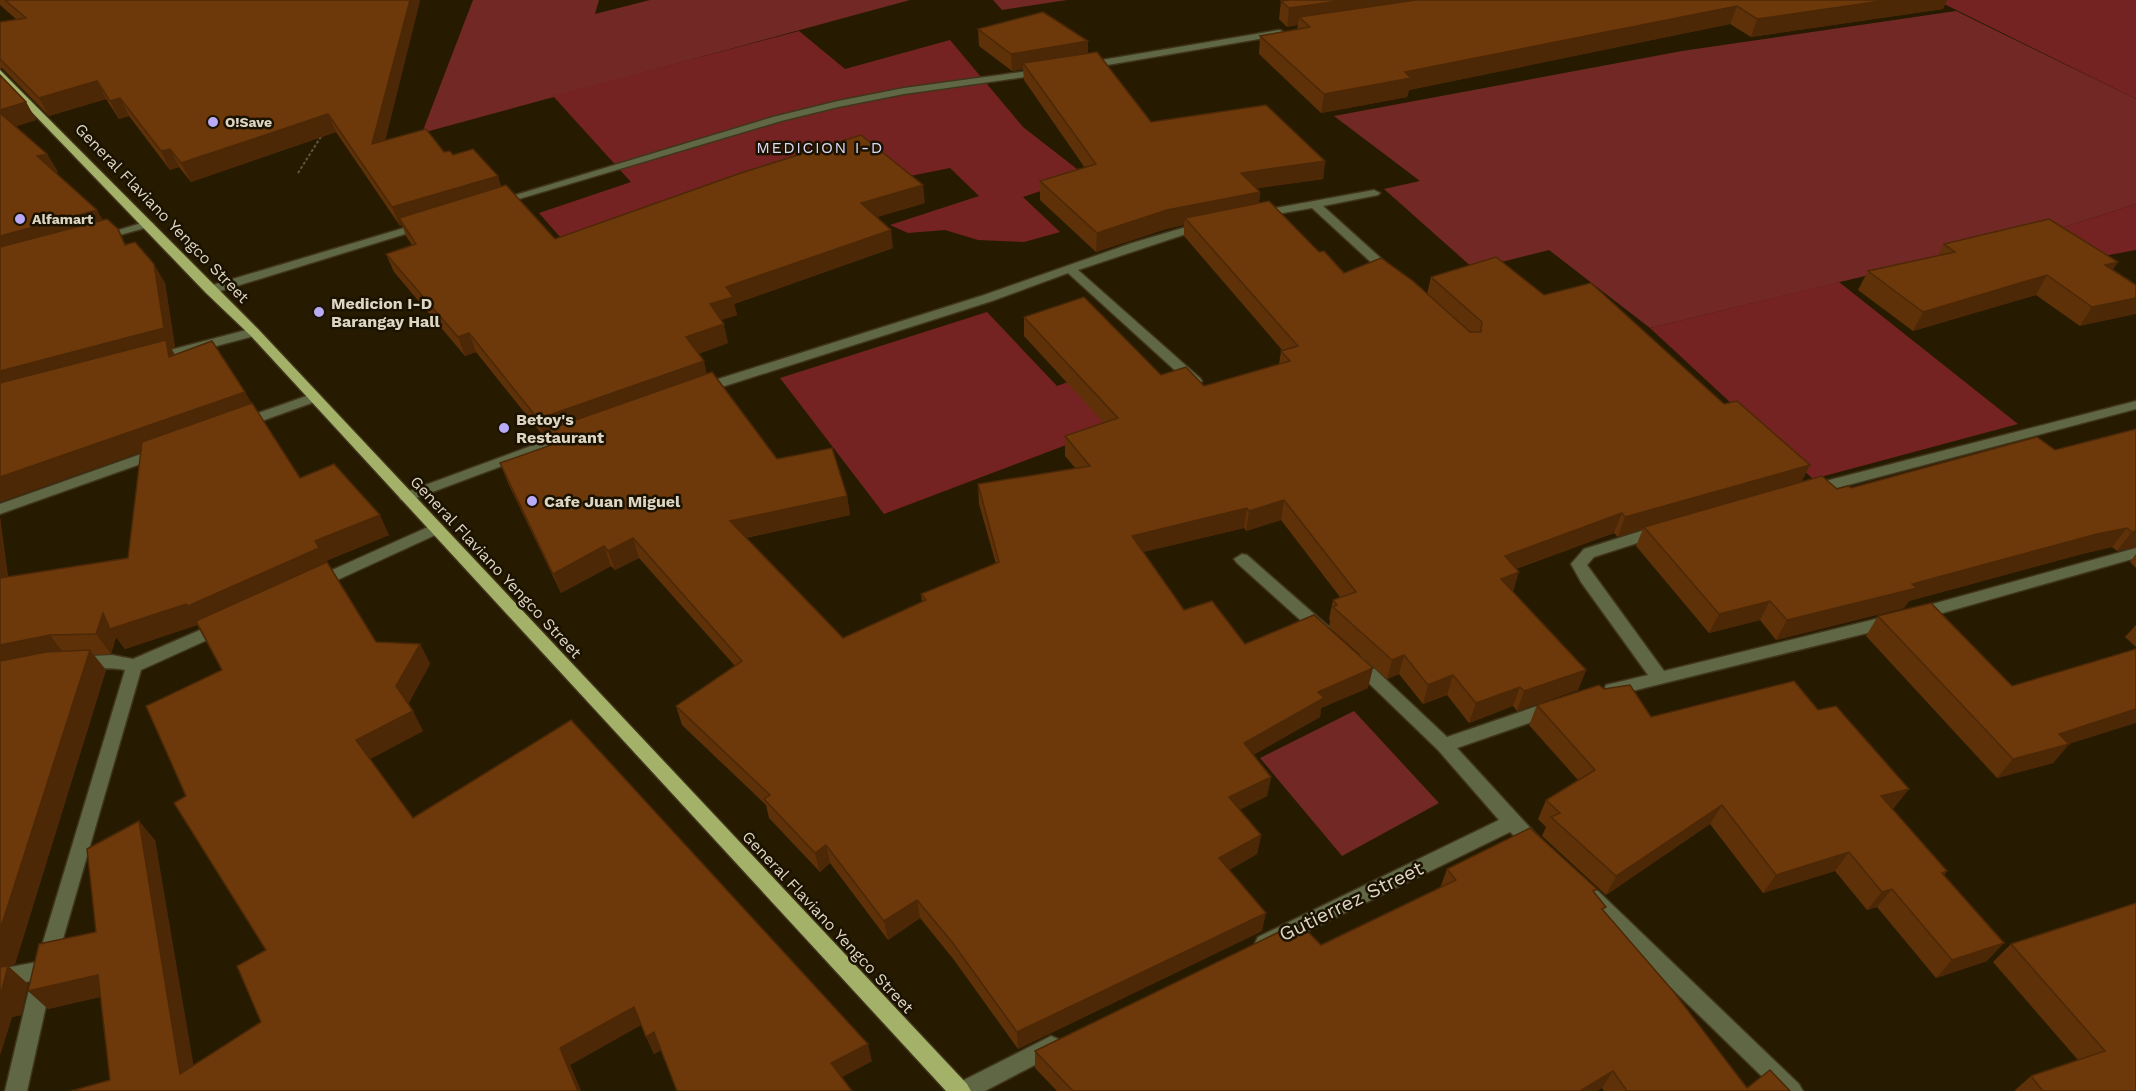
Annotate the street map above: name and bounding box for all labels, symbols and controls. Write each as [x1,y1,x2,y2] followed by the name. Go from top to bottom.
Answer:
[225,114,272,130] place label: O!Save
[206,115,220,129] marker: O!Save
[71,119,253,307] street label: General Flaviano Yengco Street
[756,138,884,157] district label: MEDICION I-D
[32,211,93,227] place label: Alfamart
[13,212,27,226] marker: Alfamart
[331,294,440,331] place label: Medicion I-D Barangay Hall
[312,305,326,319] marker: Medicion I-D Barangay Hall
[516,410,604,447] place label: Betoy's Restaurant
[497,421,511,435] marker: Betoy's Restaurant
[406,472,586,662] street label: General Flaviano Yengco Street
[544,492,681,511] place label: Cafe Juan Miguel
[525,494,539,508] marker: Cafe Juan Miguel
[738,827,918,1017] street label: General Flaviano Yengco Street
[1275,855,1428,946] street label: Gutierrez Street

